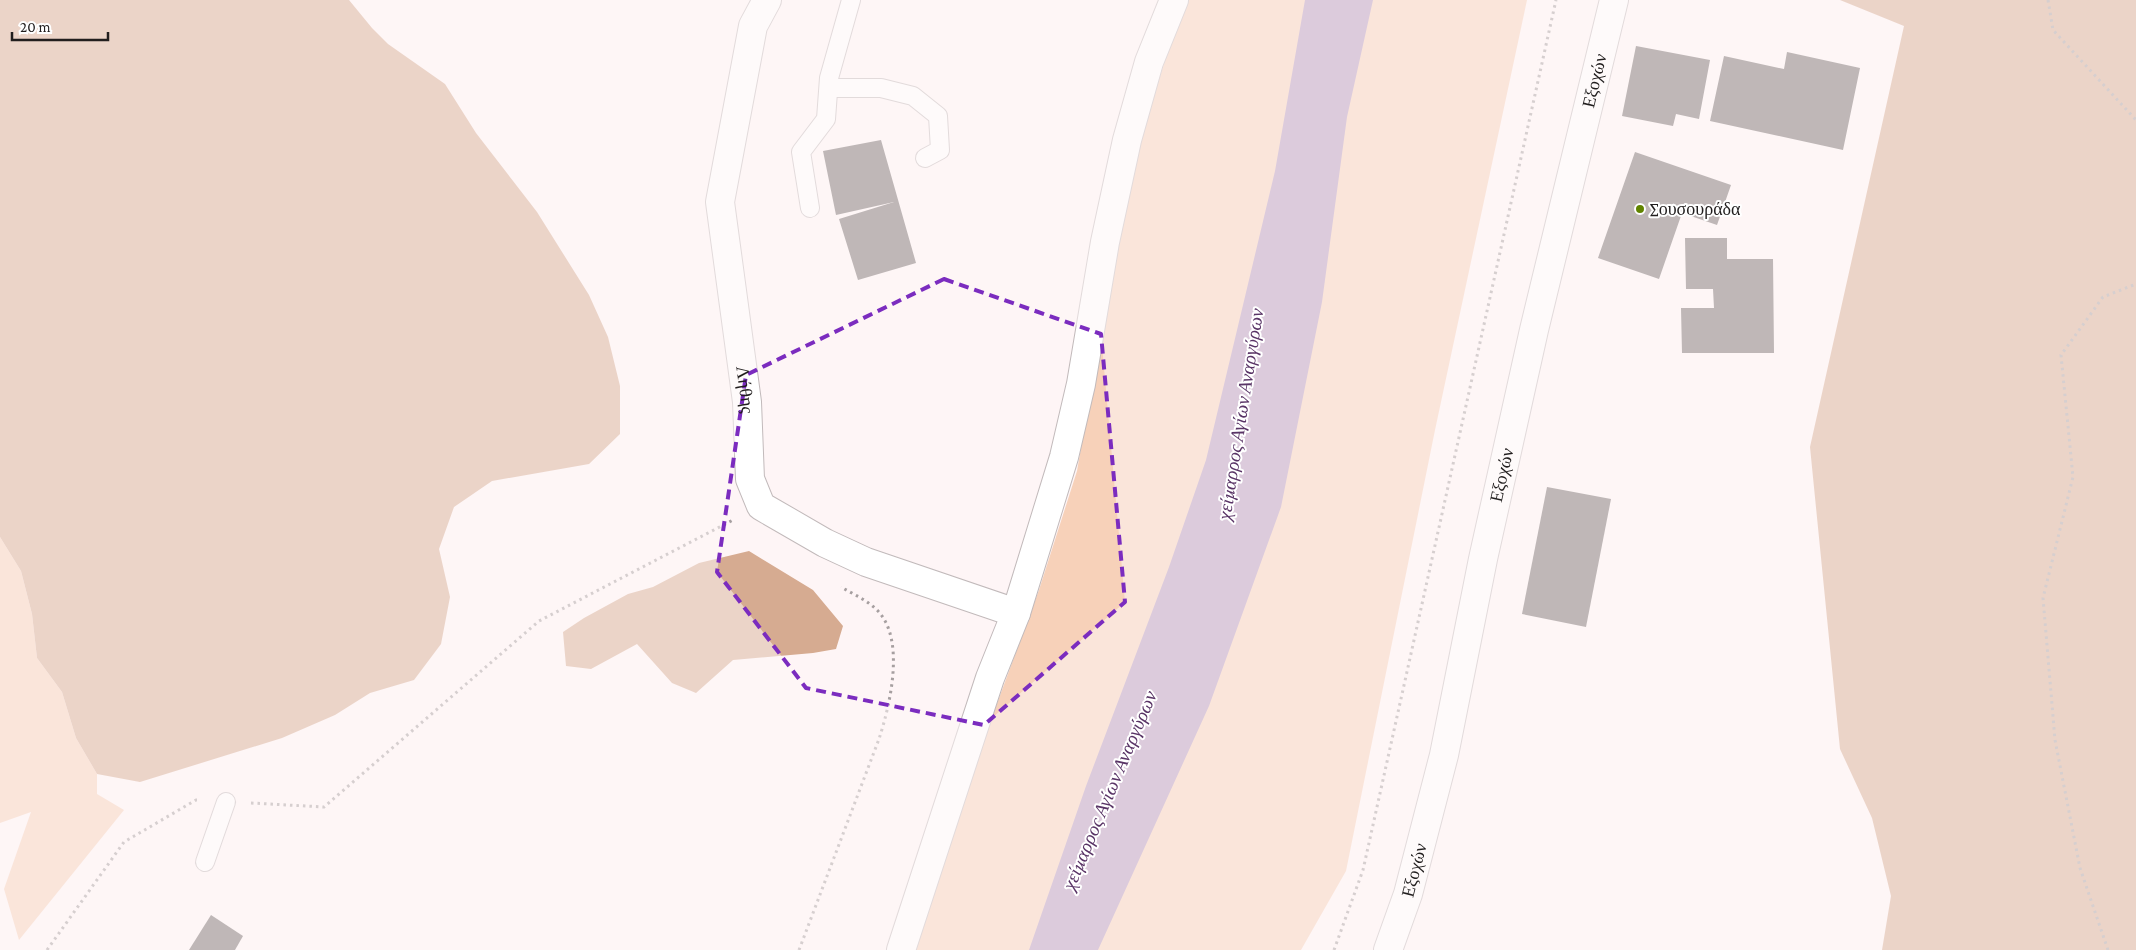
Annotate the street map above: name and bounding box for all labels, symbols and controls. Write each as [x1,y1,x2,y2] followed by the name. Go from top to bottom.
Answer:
[12,10,109,42] scale bar
[20,19,51,35] text: 20 m
[1578,52,1611,110] street label: Εξοχών
[1650,199,1741,219] place label: Σουσουράδα
[1634,203,1646,215] marker: Σουσουράδα
[1213,306,1268,523] water label: χείμαρρος Αγίων Αναργύρων
[732,365,757,414] street label: Λήθης
[1486,446,1517,504] street label: Εξοχών
[1057,687,1161,895] water label: χείμαρρος Αγίων Αναργύρων
[1398,841,1431,899] street label: Εξοχών

